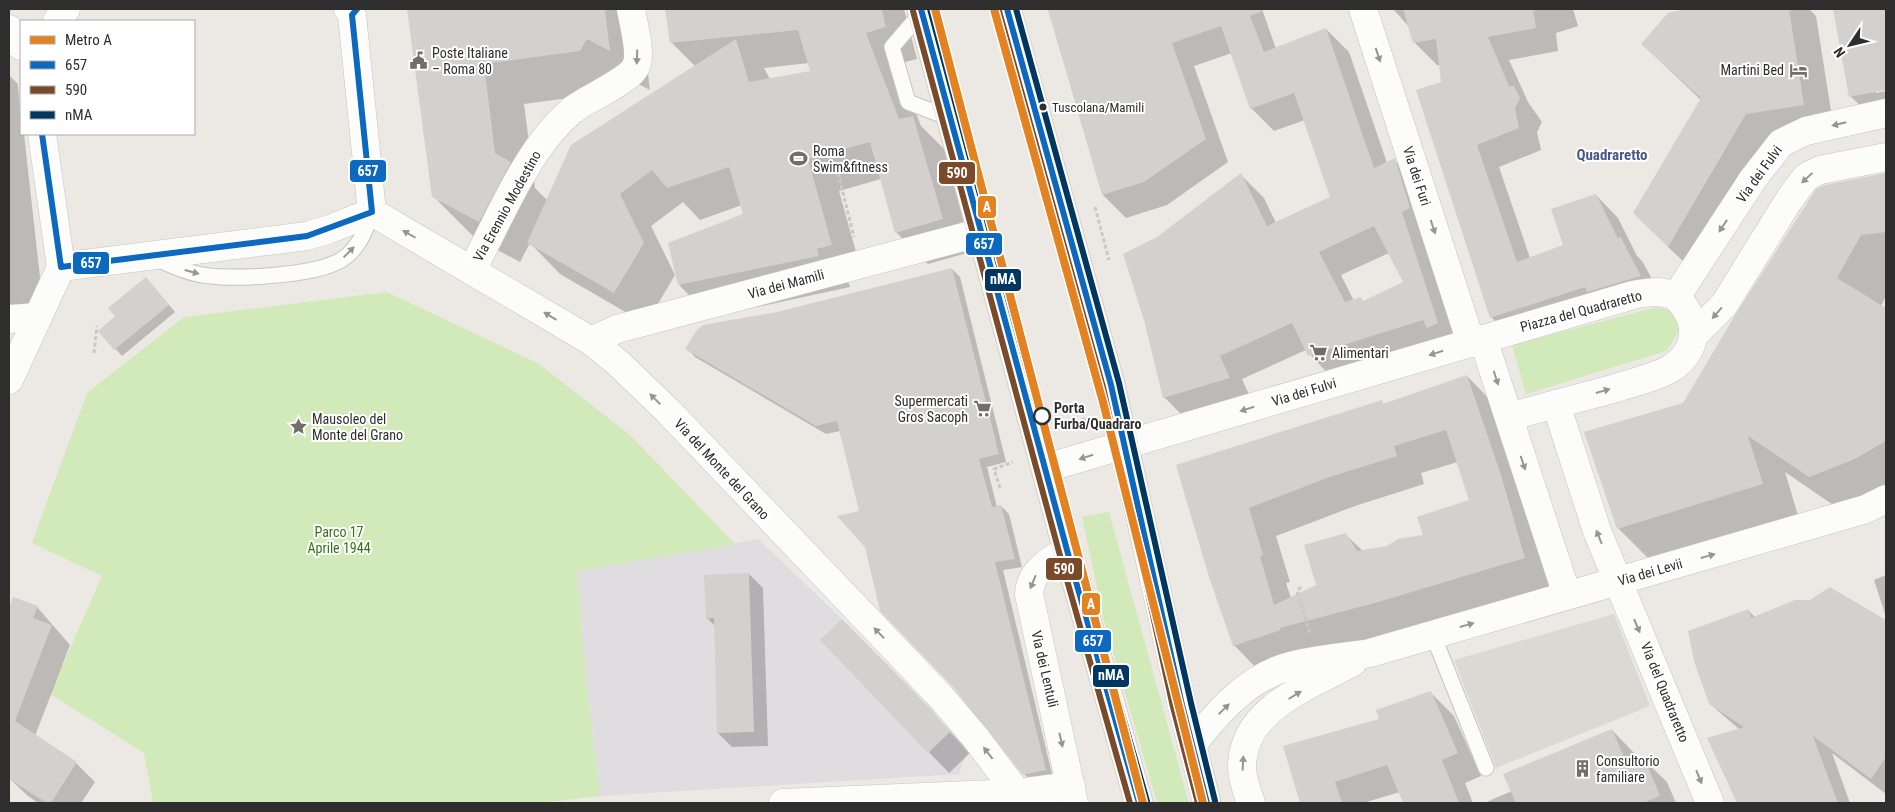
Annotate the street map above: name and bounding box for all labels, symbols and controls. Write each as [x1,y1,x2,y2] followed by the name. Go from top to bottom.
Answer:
[20,20,195,135] legend
[1825,20,1875,70] north arrow
[65,31,112,49] text: Metro A
[1830,44,1848,61] text: N
[432,45,508,77] place label: Poste Italiane – Roma 80
[1375,48,1383,63] one-way arrow
[632,49,640,65] one-way arrow
[408,51,428,71] public building icon: Poste Italiane – Roma 80
[65,56,87,74] text: 657
[1788,60,1808,80] hotel icon: Martini Bed
[1720,62,1784,78] place label: Martini Bed
[65,81,87,99] text: 590
[1052,100,1144,115] place label: Tuscolana/Mamili
[1038,102,1048,112] marker: Tuscolana/Mamili
[65,106,93,124] text: nMA
[1831,120,1846,128] one-way arrow
[1733,142,1785,206] street label: Via dei Fulvi
[813,143,888,175] place label: Roma Swim&fitness
[1400,144,1434,208] street label: Via dei Furi
[1576,146,1648,164] district label: Quadraretto
[470,148,544,264] street label: Via Erennio Modestino
[789,149,809,169] sports icon: Roma Swim&fitness
[349,159,387,183] line badge: 657
[938,161,976,185] line badge: 590
[357,163,379,179] text: 657
[946,165,968,181] text: 590
[1800,173,1813,184] one-way arrow
[977,195,997,219] line badge: A
[983,199,992,215] text: A
[1430,219,1438,234] one-way arrow
[1718,219,1728,232] one-way arrow
[403,229,416,238] one-way arrow
[965,232,1003,256] line badge: 657
[973,236,995,252] text: 657
[343,246,355,258] one-way arrow
[72,251,110,275] line badge: 657
[80,255,102,271] text: 657
[746,266,826,302] street label: Via dei Mamili
[184,268,199,276] one-way arrow
[984,268,1022,292] line badge: nMA
[990,271,1017,287] text: nMA
[1518,287,1644,335] street label: Piazza del Quadraretto
[1711,307,1723,319] one-way arrow
[543,312,556,321] one-way arrow
[1308,343,1328,363] supermarket icon: Alimentari
[1332,345,1389,361] place label: Alimentari
[1429,349,1444,357] one-way arrow
[1492,371,1500,386] one-way arrow
[1270,375,1338,409] street label: Via dei Fulvi
[1596,387,1611,395] one-way arrow
[649,393,661,405] one-way arrow
[894,393,968,425] place label: Supermercati Gros Sacoph
[972,399,992,419] supermarket icon: Supermercati Gros Sacoph
[1054,400,1141,432] place label: Porta Furba/Quadraro
[1239,406,1254,414] one-way arrow
[1033,407,1051,425] marker: Porta Furba/Quadraro
[312,411,403,443] place label: Mausoleo del Monte del Grano
[671,415,773,523] street label: Via del Monte del Grano
[288,417,308,437] place icon: Mausoleo del Monte del Grano
[1078,454,1093,462] one-way arrow
[1520,456,1528,471] one-way arrow
[307,524,371,556] park label: Parco 17 Aprile 1944
[1595,529,1603,544] one-way arrow
[1700,551,1715,559] one-way arrow
[1616,555,1684,589] street label: Via dei Levii
[1045,557,1083,581] line badge: 590
[1053,561,1075,577] text: 590
[1028,575,1036,589] one-way arrow
[1081,592,1101,616] line badge: A
[1087,596,1096,612] text: A
[1634,619,1642,633] one-way arrow
[1460,620,1475,628] one-way arrow
[873,627,885,639] one-way arrow
[1028,629,1062,709] street label: Via dei Lentuli
[1074,629,1112,653] line badge: 657
[1082,633,1104,649] text: 657
[1638,640,1692,744] street label: Via del Quadraretto
[1092,664,1130,688] line badge: nMA
[1098,667,1125,683] text: nMA
[1288,690,1301,699] one-way arrow
[1218,703,1230,715] one-way arrow
[1057,733,1065,748] one-way arrow
[983,747,993,760] one-way arrow
[1596,753,1660,785] place label: Consultorio familiare
[1240,754,1248,770] one-way arrow
[1572,759,1592,779] building icon: Consultorio familiare
[1695,770,1703,785] one-way arrow

